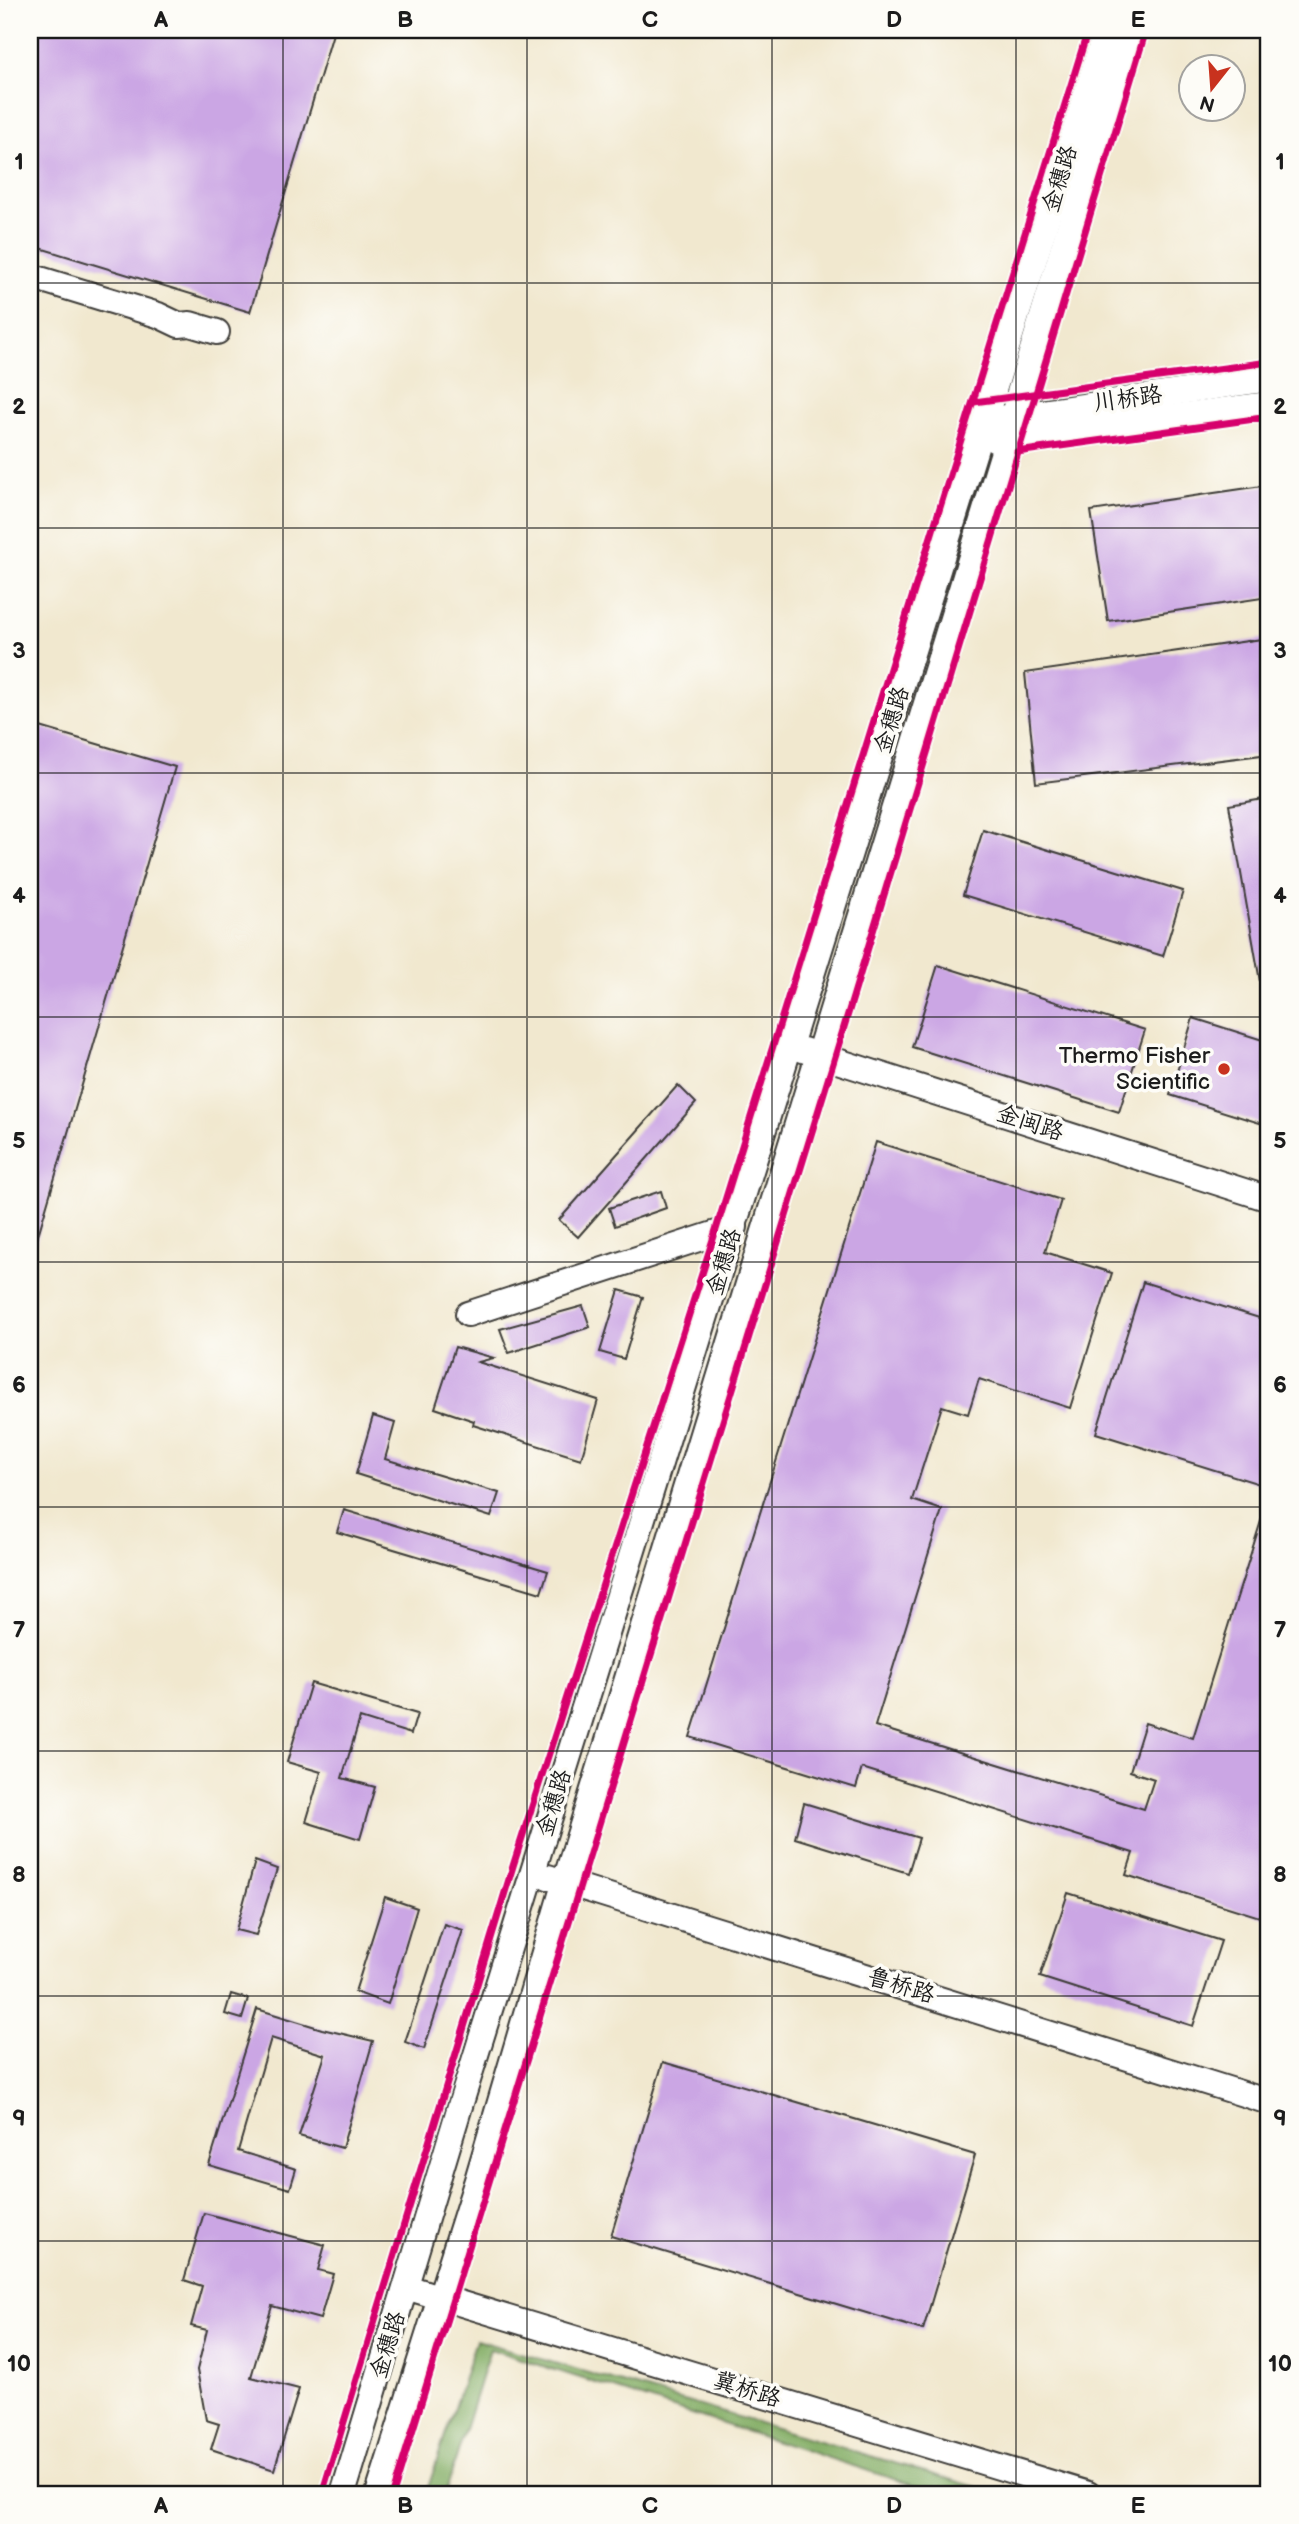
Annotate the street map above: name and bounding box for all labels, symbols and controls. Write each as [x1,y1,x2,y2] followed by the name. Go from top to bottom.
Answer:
[153,6,169,34] text: A
[397,6,413,34] text: B
[642,6,658,34] text: C
[886,6,902,34] text: D
[1131,6,1146,34] text: E
[1176,52,1246,122] north arrow
[1197,90,1218,116] text: N
[1037,142,1083,216] street label: 金穗路
[14,148,24,176] text: 1
[1275,148,1285,176] text: 1
[1092,380,1164,418] street label: 川桥路
[12,393,26,421] text: 2
[1273,393,1287,421] text: 2
[12,637,26,665] text: 3
[1273,637,1287,665] text: 3
[869,683,915,757] street label: 金穗路
[12,882,26,910] text: 4
[1273,882,1287,910] text: 4
[1059,1042,1211,1096] place label: Thermo Fisher Scientific
[1216,1061,1232,1077] marker: Thermo Fisher Scientific
[993,1099,1067,1147] street label: 金闽路
[12,1127,26,1155] text: 5
[1273,1127,1287,1155] text: 5
[701,1225,747,1299] street label: 金穗路
[12,1371,26,1399] text: 6
[1273,1371,1287,1399] text: 6
[13,1616,26,1644] text: 7
[1274,1616,1287,1644] text: 7
[531,1766,577,1840] street label: 金穗路
[12,1861,26,1889] text: 8
[1273,1861,1287,1889] text: 8
[864,1963,938,2009] street label: 鲁桥路
[12,2105,26,2133] text: 9
[1273,2105,1287,2133] text: 9
[365,2308,411,2382] street label: 金穗路
[7,2350,31,2378] text: 10
[1268,2350,1292,2378] text: 10
[710,2367,784,2413] street label: 冀桥路
[153,2492,169,2520] text: A
[397,2492,413,2520] text: B
[642,2492,658,2520] text: C
[886,2492,902,2520] text: D
[1131,2492,1146,2520] text: E

